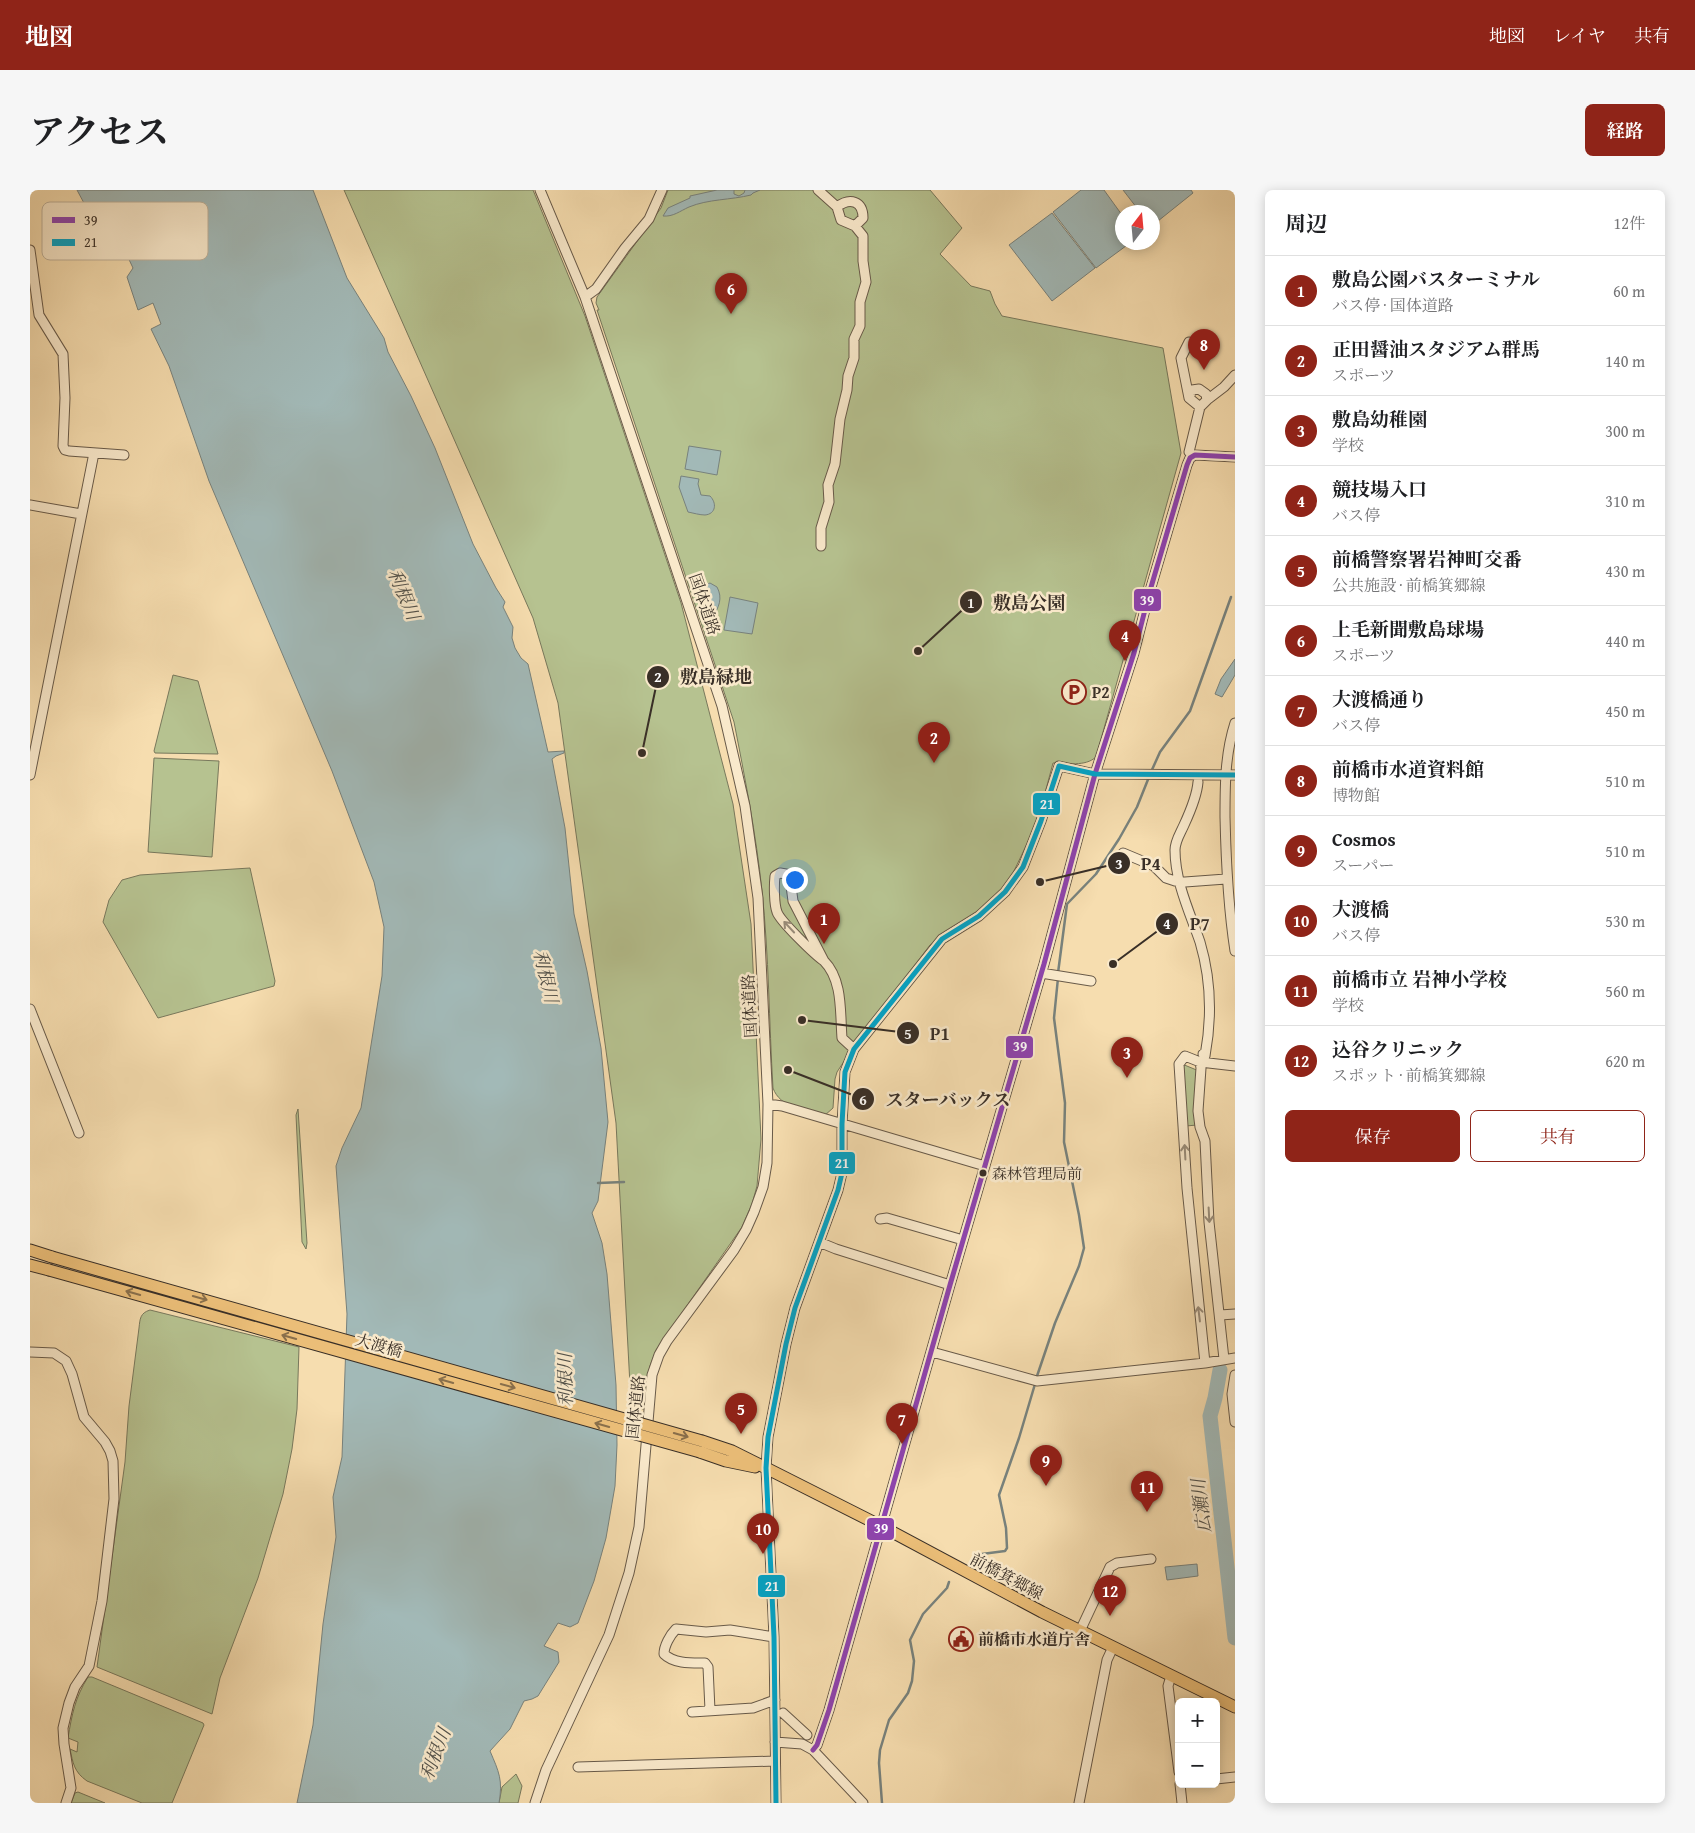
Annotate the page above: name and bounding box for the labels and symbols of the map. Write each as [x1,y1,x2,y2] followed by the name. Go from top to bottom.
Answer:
[42,202,208,260] legend
[1115,205,1160,250] north arrow
[84,210,98,230] text: 39
[84,232,97,252] text: 21
[715,273,747,314] pin: 6
[1188,329,1220,370] pin: 8
[381,564,428,626] water label: 利根川
[683,570,727,638] street label: 国体道路
[958,586,1075,619] callout: 敷島公園
[1133,588,1162,612] line badge: 39
[993,589,1065,616] text: 敷島公園
[1140,590,1154,610] text: 39
[967,592,975,613] text: 1
[1109,620,1141,661] pin: 4
[645,660,762,693] callout: 敷島緑地
[680,663,752,690] text: 敷島緑地
[654,666,662,687] text: 2
[1061,679,1087,705] parking icon: P2
[1092,680,1110,704] place label: P2
[918,722,950,763] pin: 2
[1032,792,1061,816] line badge: 21
[1040,794,1054,814] text: 21
[1107,847,1171,880] callout: P4
[1141,850,1161,877] text: P4
[1115,853,1123,874] text: 3
[782,867,808,893] your location
[808,903,840,944] pin: 1
[1155,907,1220,940] callout: P7
[1190,910,1210,937] text: P7
[1163,913,1171,934] text: 4
[784,921,795,934] one-way arrow
[527,947,566,1007] water label: 利根川
[735,973,763,1039] street label: 国体道路
[896,1017,960,1050] callout: P1
[930,1020,950,1047] text: P1
[904,1023,912,1044] text: 5
[1005,1035,1034,1059] line badge: 39
[1013,1036,1027,1056] text: 39
[1111,1037,1143,1078] pin: 3
[850,1083,1021,1116] callout: スターバックス
[886,1086,1010,1113] text: スターバックス
[859,1089,867,1110] text: 6
[1180,1145,1190,1161] one-way arrow
[828,1151,856,1175] line badge: 21
[835,1153,849,1173] text: 21
[992,1163,1082,1184] place label: 森林管理局前
[978,1168,988,1178] marker: 森林管理局前
[1204,1207,1213,1223] one-way arrow
[125,1288,141,1298] one-way arrow
[191,1294,207,1304] one-way arrow
[1194,1307,1204,1323] one-way arrow
[353,1327,405,1363] street label: 大渡橋
[282,1332,298,1341] one-way arrow
[551,1351,579,1407] water label: 利根川
[620,1374,650,1440] street label: 国体道路
[438,1375,454,1385] one-way arrow
[499,1381,515,1391] one-way arrow
[725,1393,757,1434] pin: 5
[886,1403,918,1444] pin: 7
[595,1419,611,1429] one-way arrow
[673,1431,689,1440] one-way arrow
[1030,1445,1062,1486] pin: 9
[1131,1471,1163,1512] pin: 11
[1184,1476,1218,1534] water label: 広瀬川
[747,1513,779,1554] pin: 10
[866,1517,895,1541] line badge: 39
[874,1518,888,1538] text: 39
[966,1547,1048,1605] street label: 前橋箕郷線
[757,1574,786,1598] line badge: 21
[1094,1575,1126,1616] pin: 12
[765,1576,779,1596] text: 21
[948,1626,974,1652] public building icon: 前橋市水道庁舎
[978,1627,1090,1651] place label: 前橋市水道庁舎
[413,1722,458,1784] water label: 利根川

